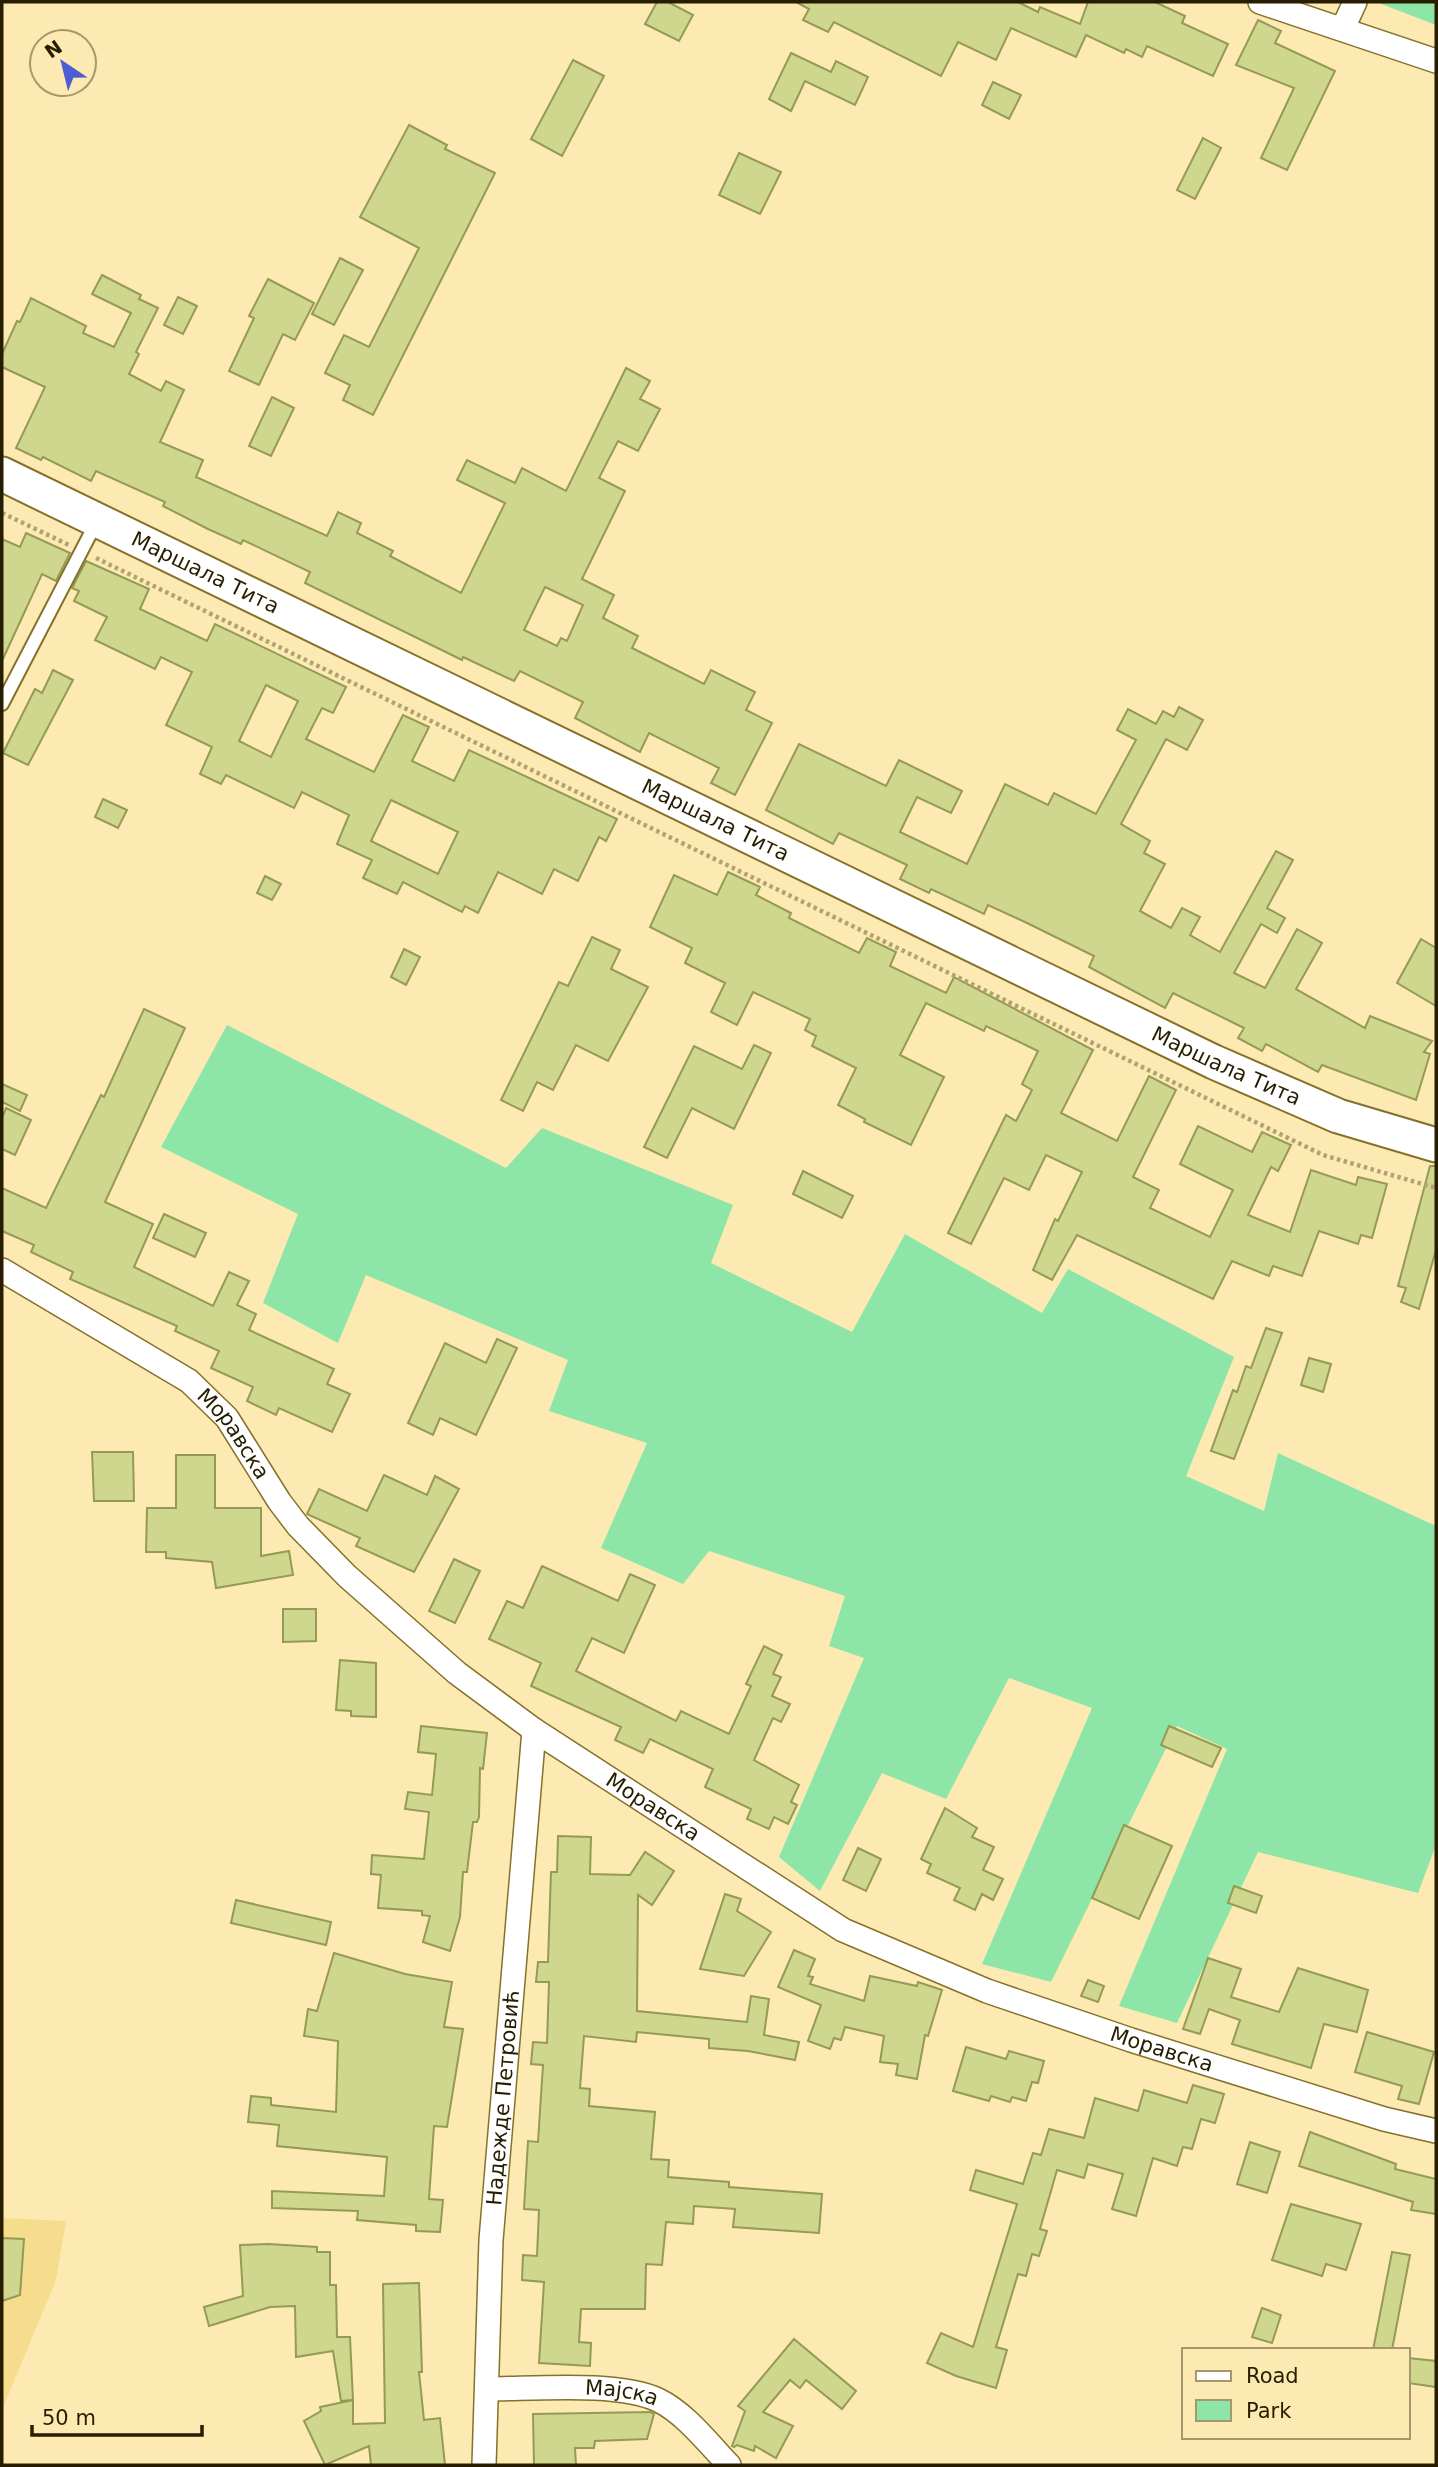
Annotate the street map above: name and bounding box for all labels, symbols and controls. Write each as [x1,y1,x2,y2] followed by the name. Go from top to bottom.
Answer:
[28,28,98,98] north arrow
[40,36,66,63] text: N
[128,527,283,619] street label: Маршала Тита
[638,774,793,866] street label: Маршала Тита
[1148,1022,1304,1110] street label: Маршала Тита
[192,1384,274,1484] street label: Моравска
[602,1768,704,1846] street label: Моравска
[482,1989,524,2206] street label: Надежде Петровић
[1107,2022,1216,2077] street label: Моравска
[1182,2348,1410,2439] legend
[1246,2364,1299,2388] text: Road
[584,2376,662,2411] street label: Мајска
[32,2394,201,2438] scale bar
[1246,2399,1292,2423] text: Park
[42,2406,96,2430] text: 50 m

